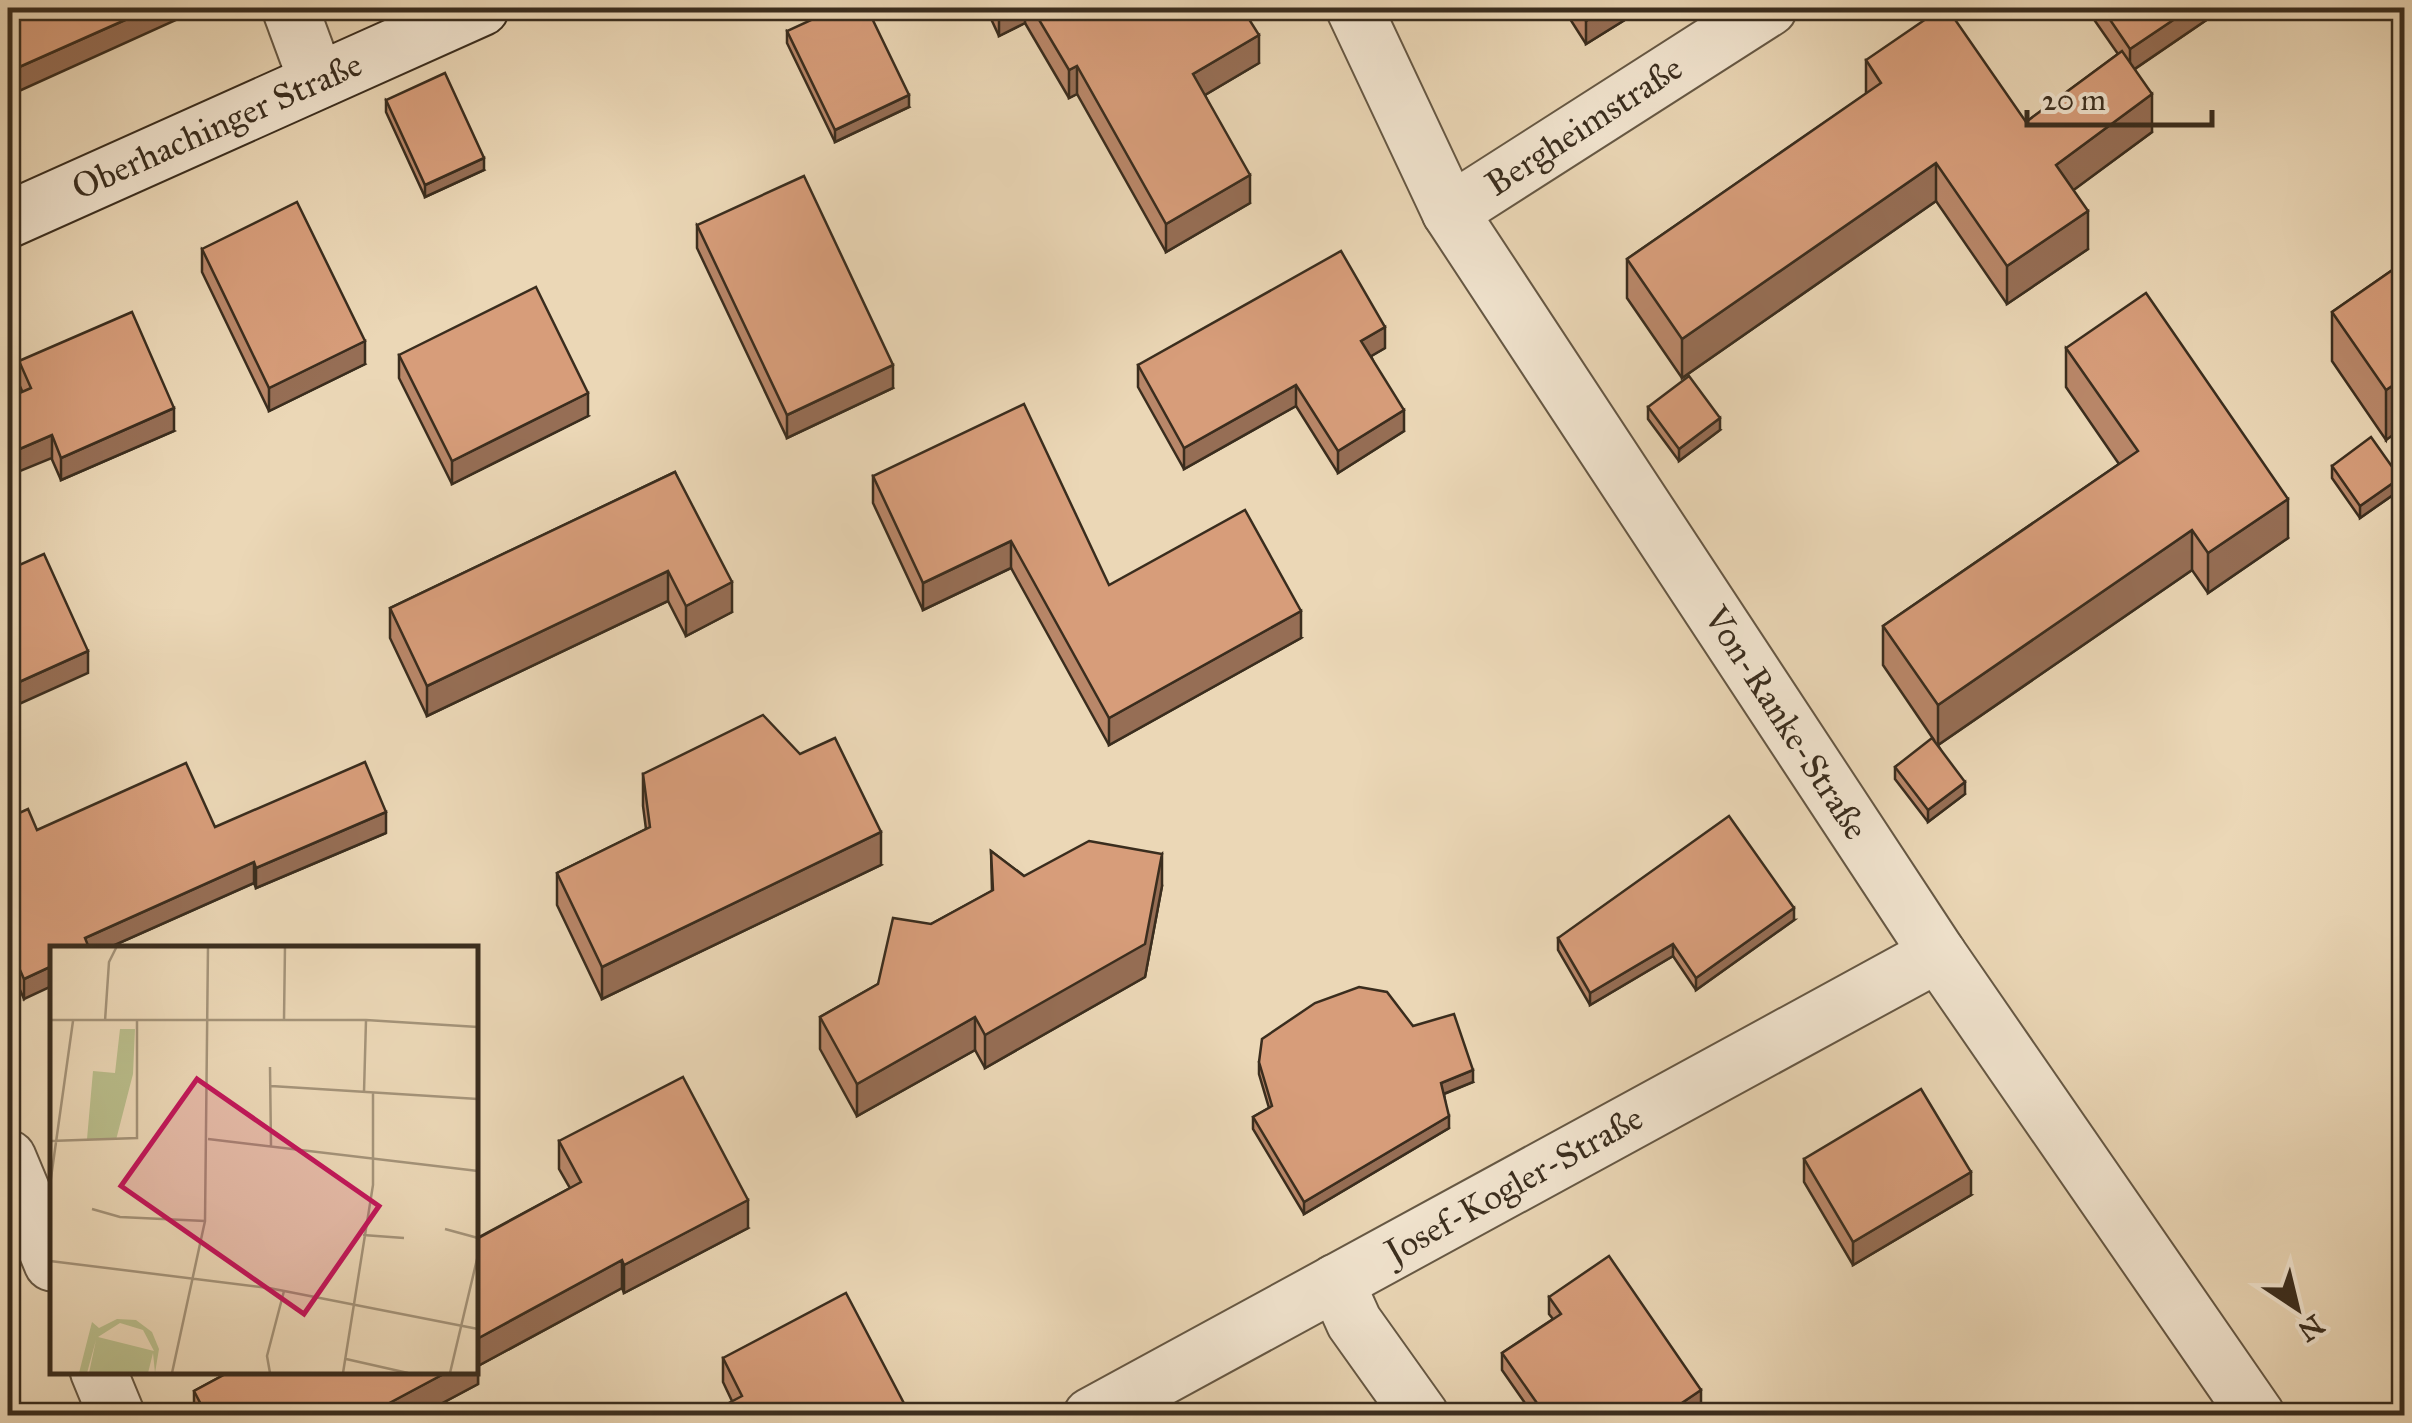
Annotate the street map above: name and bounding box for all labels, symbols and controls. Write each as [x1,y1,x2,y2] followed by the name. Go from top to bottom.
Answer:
[65,43,369,209] street label: Oberhachinger Straße
[1478,46,1690,206] street label: Bergheimstraße
[2027,65,2212,127] scale bar
[2042,82,2106,118] text: 20 m
[1694,597,1877,848] street label: Von-Ranke-Straße
[50,946,478,1373] inset map
[1374,1096,1650,1276] street label: Josef-Kogler-Straße
[2247,1258,2347,1358] north arrow
[2291,1307,2331,1349] text: N

